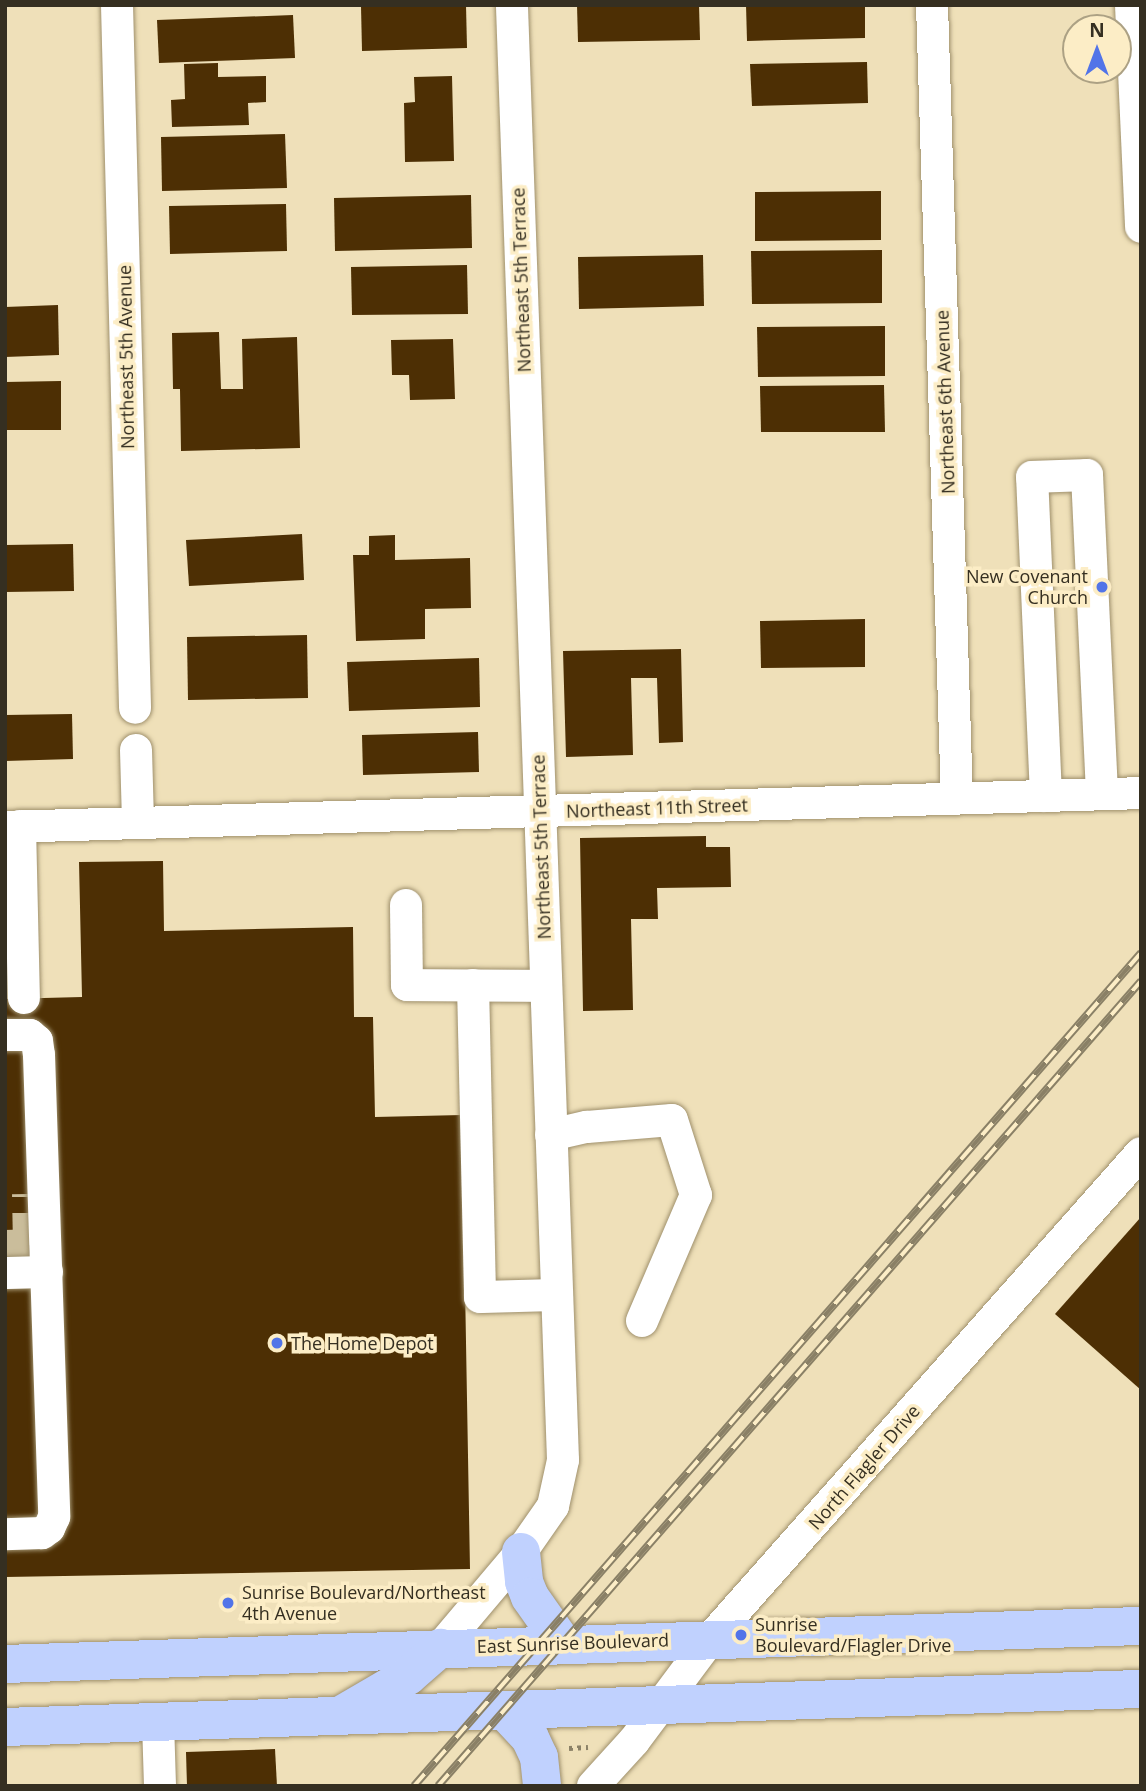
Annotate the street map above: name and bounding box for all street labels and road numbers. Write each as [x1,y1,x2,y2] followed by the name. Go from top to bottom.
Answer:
[507,187,535,373] street label: Northeast 5th Terrace
[114,265,138,449] street label: Northeast 5th Avenue
[931,310,959,494] street label: Northeast 6th Avenue
[527,754,555,940] street label: Northeast 5th Terrace
[566,794,748,822] street label: Northeast 11th Street
[804,1400,924,1534] street label: North Flagler Drive
[476,1629,670,1657] street label: East Sunrise Boulevard

